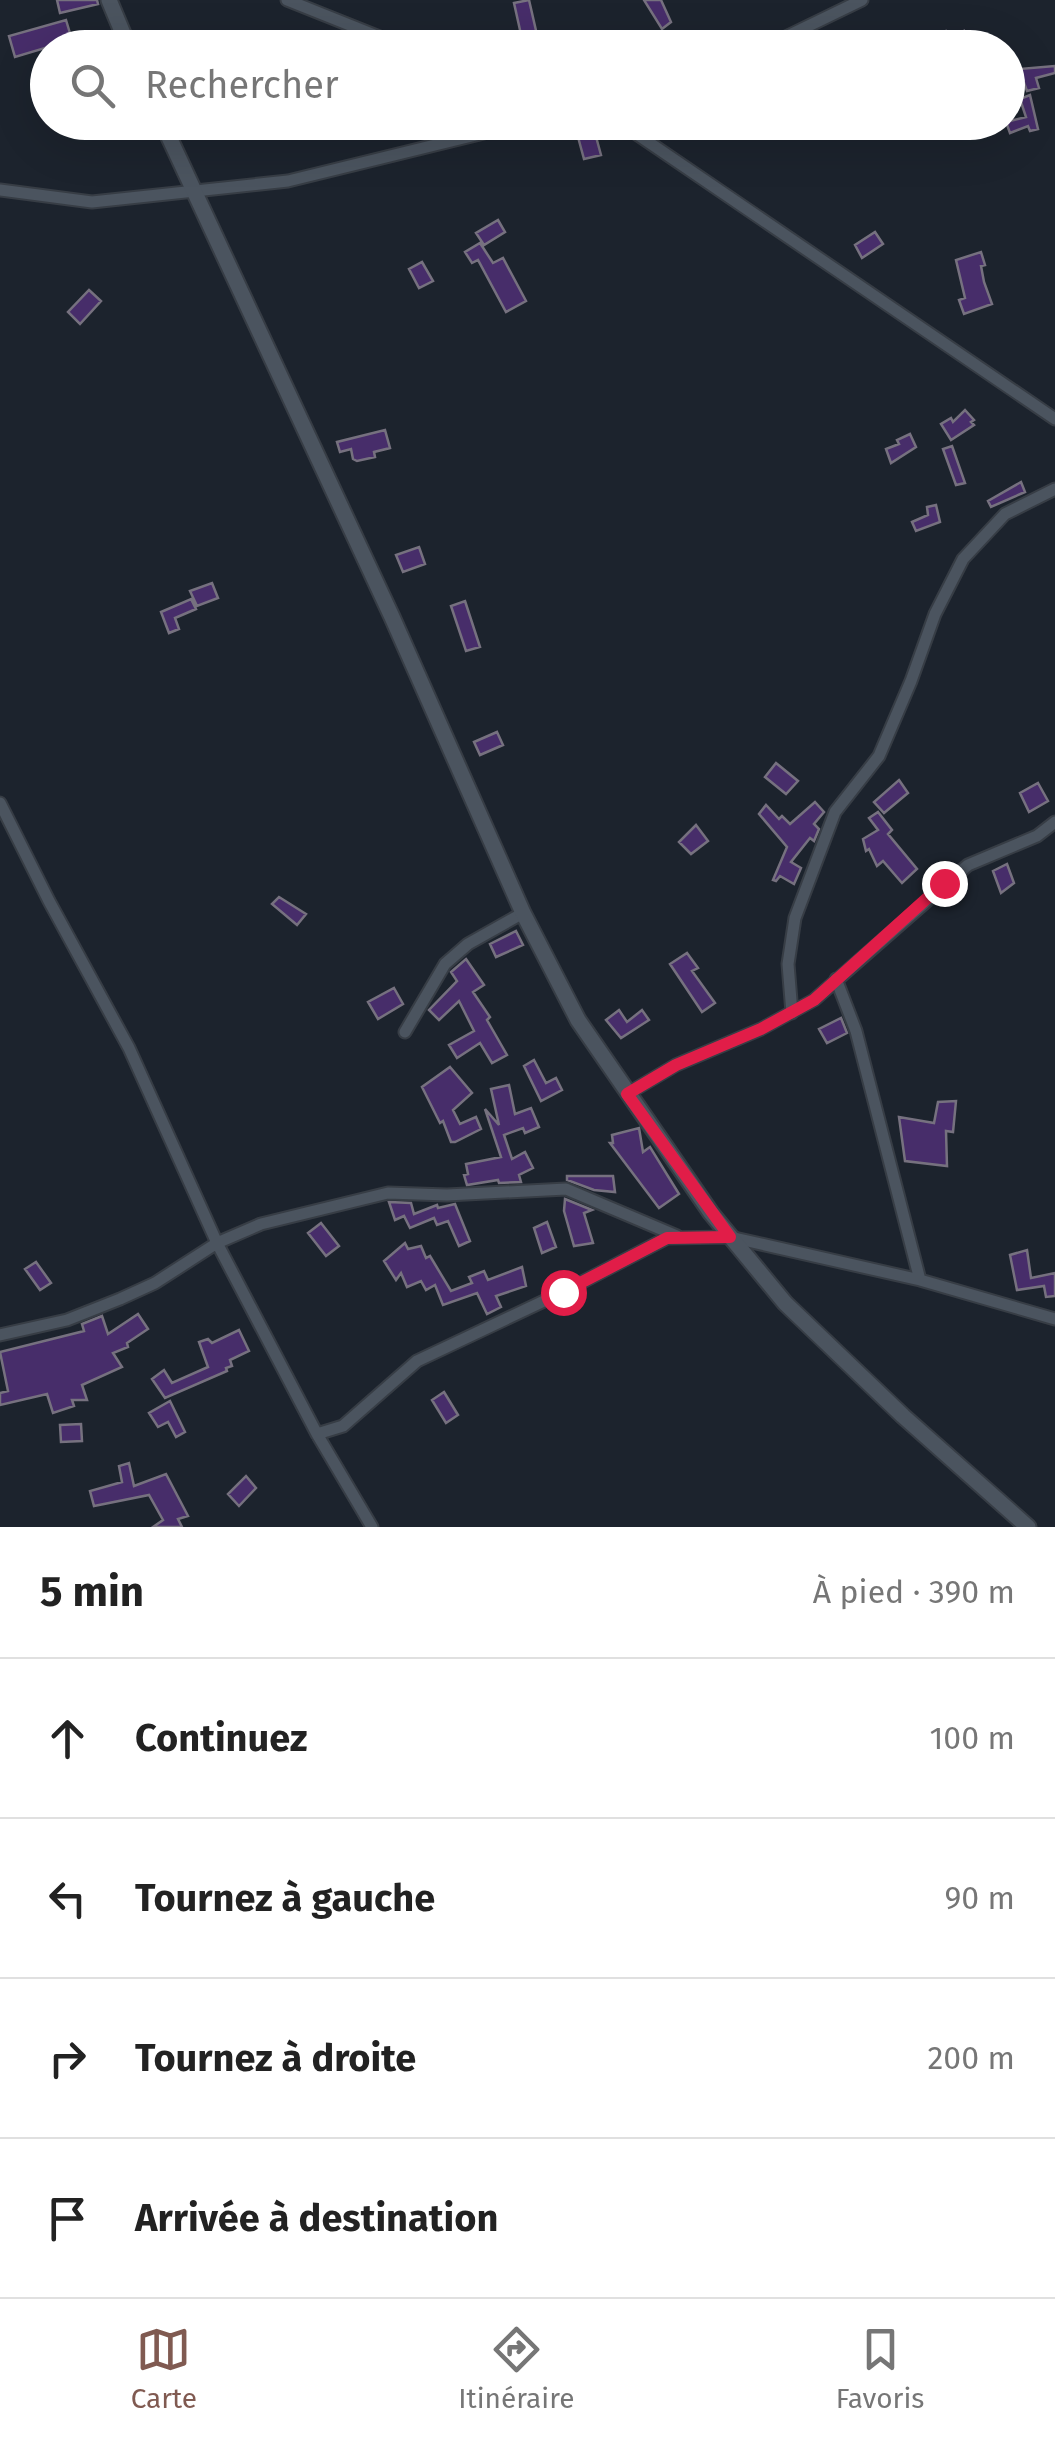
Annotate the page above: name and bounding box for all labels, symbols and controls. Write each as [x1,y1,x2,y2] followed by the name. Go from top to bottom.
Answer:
[30,30,1025,140] search box
[65,58,120,113] icon: search
[145,62,339,108] text: Rechercher
[922,861,968,907] route end
[541,1270,587,1316] route start
[40,1567,144,1617] text: 5 min
[813,1573,1015,1611] text: À pied · 390 m
[40,1711,95,1766] icon: ahead
[135,1715,307,1761] text: Continuez
[930,1719,1015,1757] text: 100 m
[40,1871,95,1926] icon: left
[135,1875,435,1921] text: Tournez à gauche
[944,1879,1015,1917] text: 90 m
[40,2031,95,2086] icon: right
[135,2035,416,2081] text: Tournez à droite
[928,2039,1015,2077] text: 200 m
[40,2191,95,2246] icon: arrive
[135,2195,498,2241] text: Arrivée à destination
[131,2322,197,2415] tab: Carte
[458,2322,574,2415] tab: Itinéraire
[836,2322,924,2415] tab: Favoris

